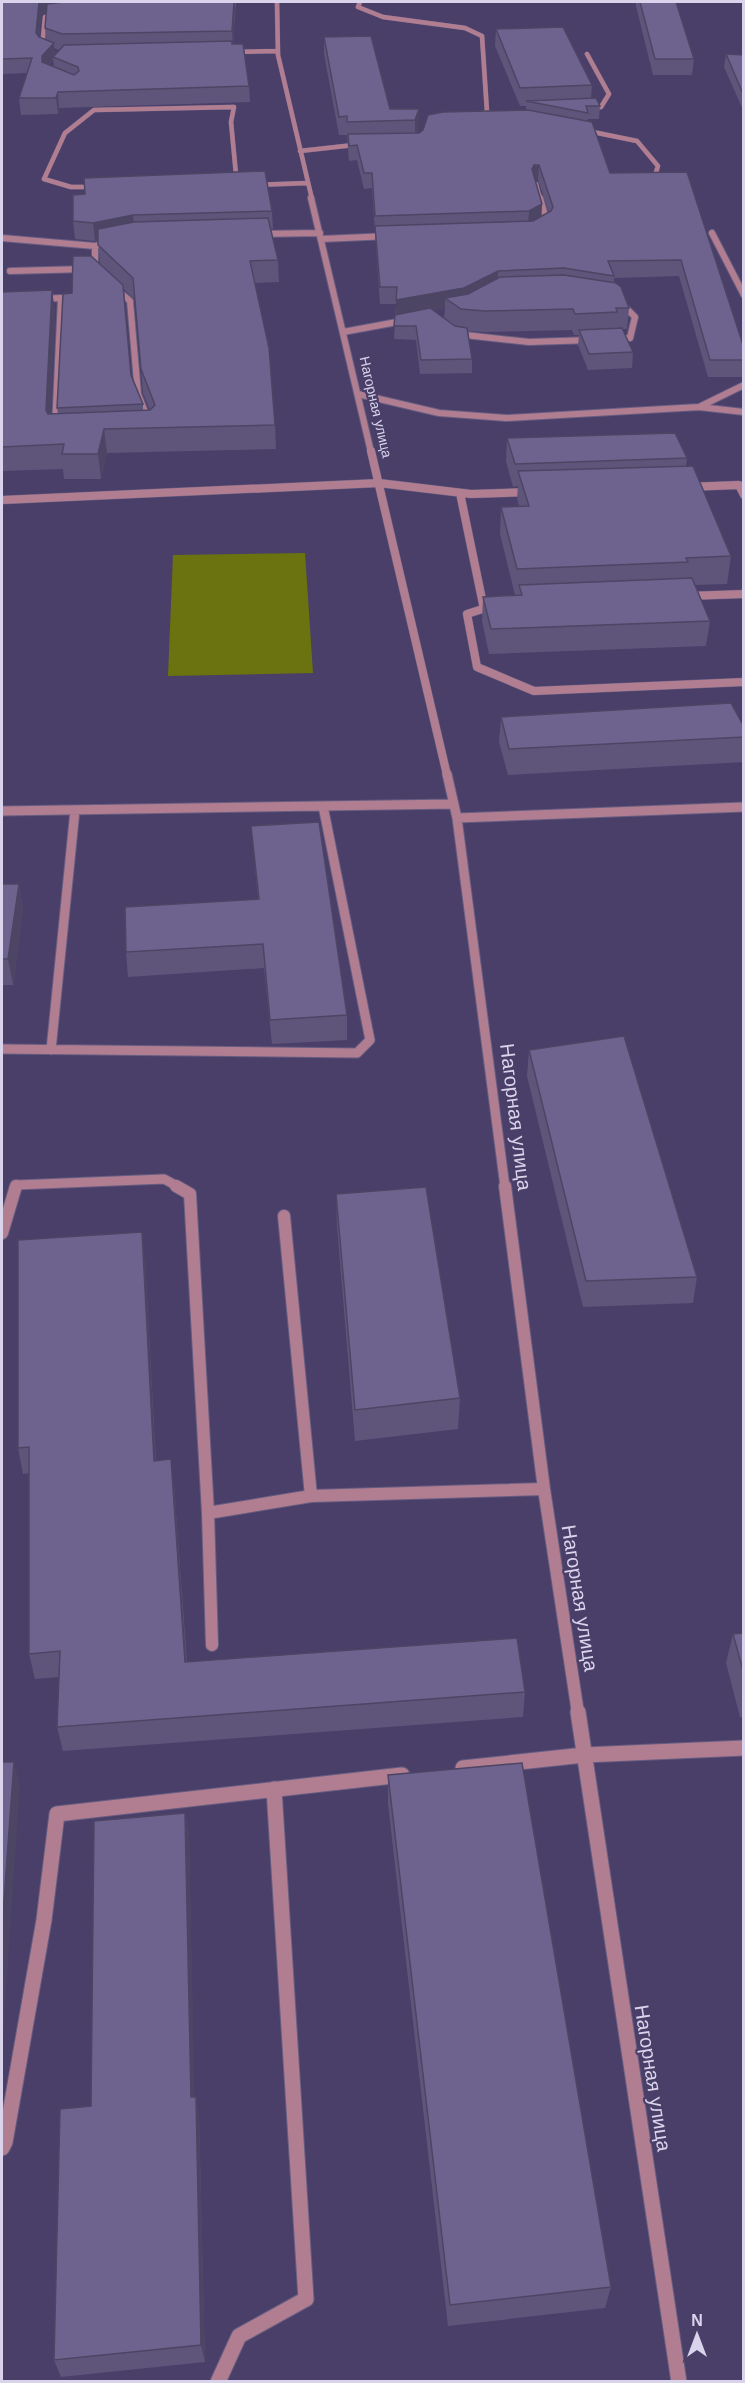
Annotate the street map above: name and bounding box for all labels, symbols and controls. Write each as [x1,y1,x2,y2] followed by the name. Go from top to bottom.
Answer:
[357,355,396,460] street label: Нагорная улица
[496,1042,536,1193] street label: Нагорная улица
[558,1523,603,1674] street label: Нагорная улица
[631,2003,676,2154] street label: Нагорная улица
[667,2305,727,2365] north arrow
[691,2312,703,2329] text: N

